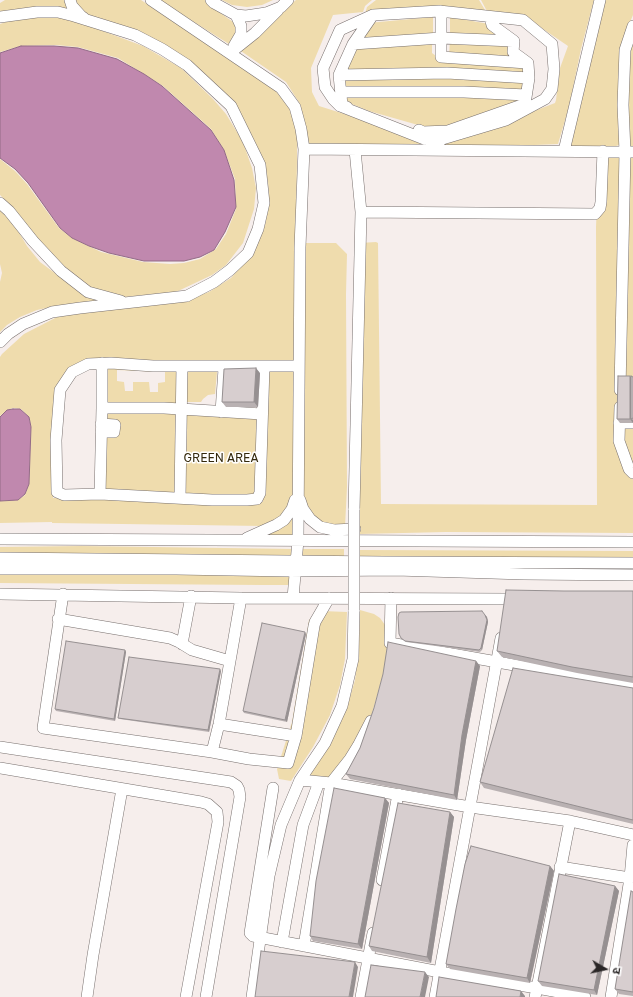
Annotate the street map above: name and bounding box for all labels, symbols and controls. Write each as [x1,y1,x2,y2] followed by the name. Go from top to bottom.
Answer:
[184,451,258,465] park label: GREEN AREA
[585,949,625,989] north arrow
[610,967,624,975] text: उ

